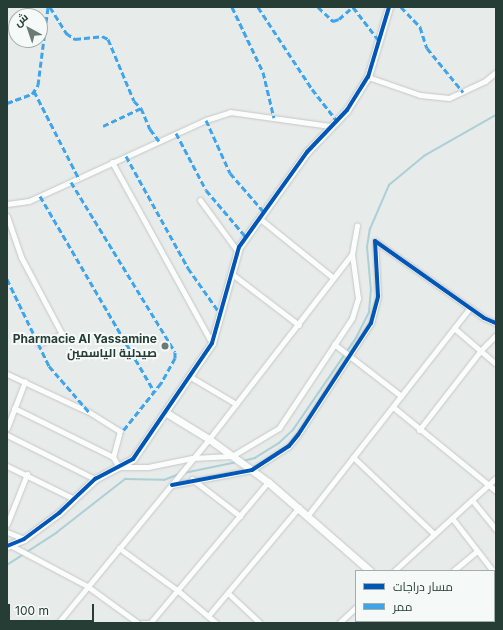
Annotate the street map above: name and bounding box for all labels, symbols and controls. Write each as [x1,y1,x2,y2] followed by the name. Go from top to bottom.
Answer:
[8,8,48,48] north arrow
[11,10,31,29] text: ش
[13,332,157,360] place label: Pharmacie Al Yassamine صيدلية الياسمين
[160,341,170,351] marker: Pharmacie Al Yassamine صيدلية الياسمين
[355,570,495,622] legend
[393,579,453,594] text: مسار دراجات
[10,596,96,622] scale bar
[393,599,412,614] text: ممر
[15,603,49,618] text: 100 m

